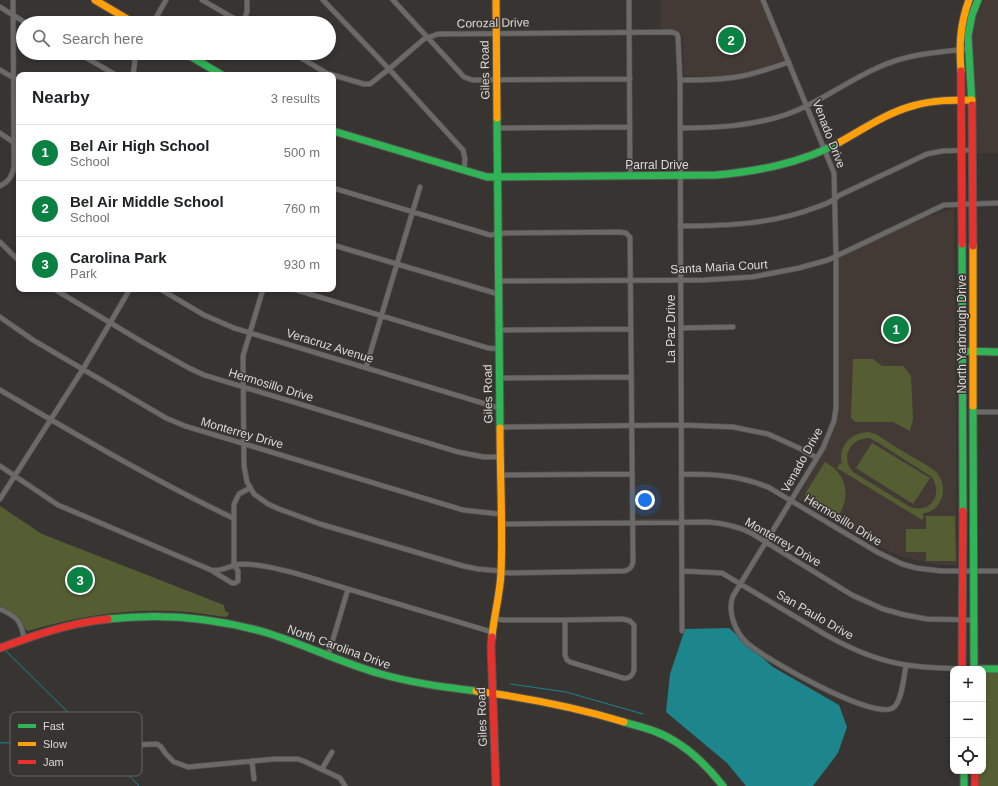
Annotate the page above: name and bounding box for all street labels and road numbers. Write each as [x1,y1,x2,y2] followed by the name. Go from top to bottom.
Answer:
[457,15,530,31] street label: Corozal Drive
[477,40,493,100] street label: Giles Road
[810,98,849,170] street label: Venado Drive
[625,158,689,172] street label: Parral Drive
[670,257,769,277] street label: Santa Maria Court
[955,274,969,393] street label: North Yarbrough Drive
[664,294,678,363] street label: La Paz Drive
[285,326,376,366] street label: Veracruz Avenue
[480,364,496,424] street label: Giles Road
[227,365,315,405] street label: Hermosillo Drive
[199,415,285,452] street label: Monterrey Drive
[778,425,826,495] street label: Venado Drive
[802,491,885,549] street label: Hermosillo Drive
[743,515,824,570] street label: Monterrey Drive
[774,587,856,643] street label: San Paulo Drive
[286,622,393,672] street label: North Carolina Drive
[474,687,490,747] street label: Giles Road

